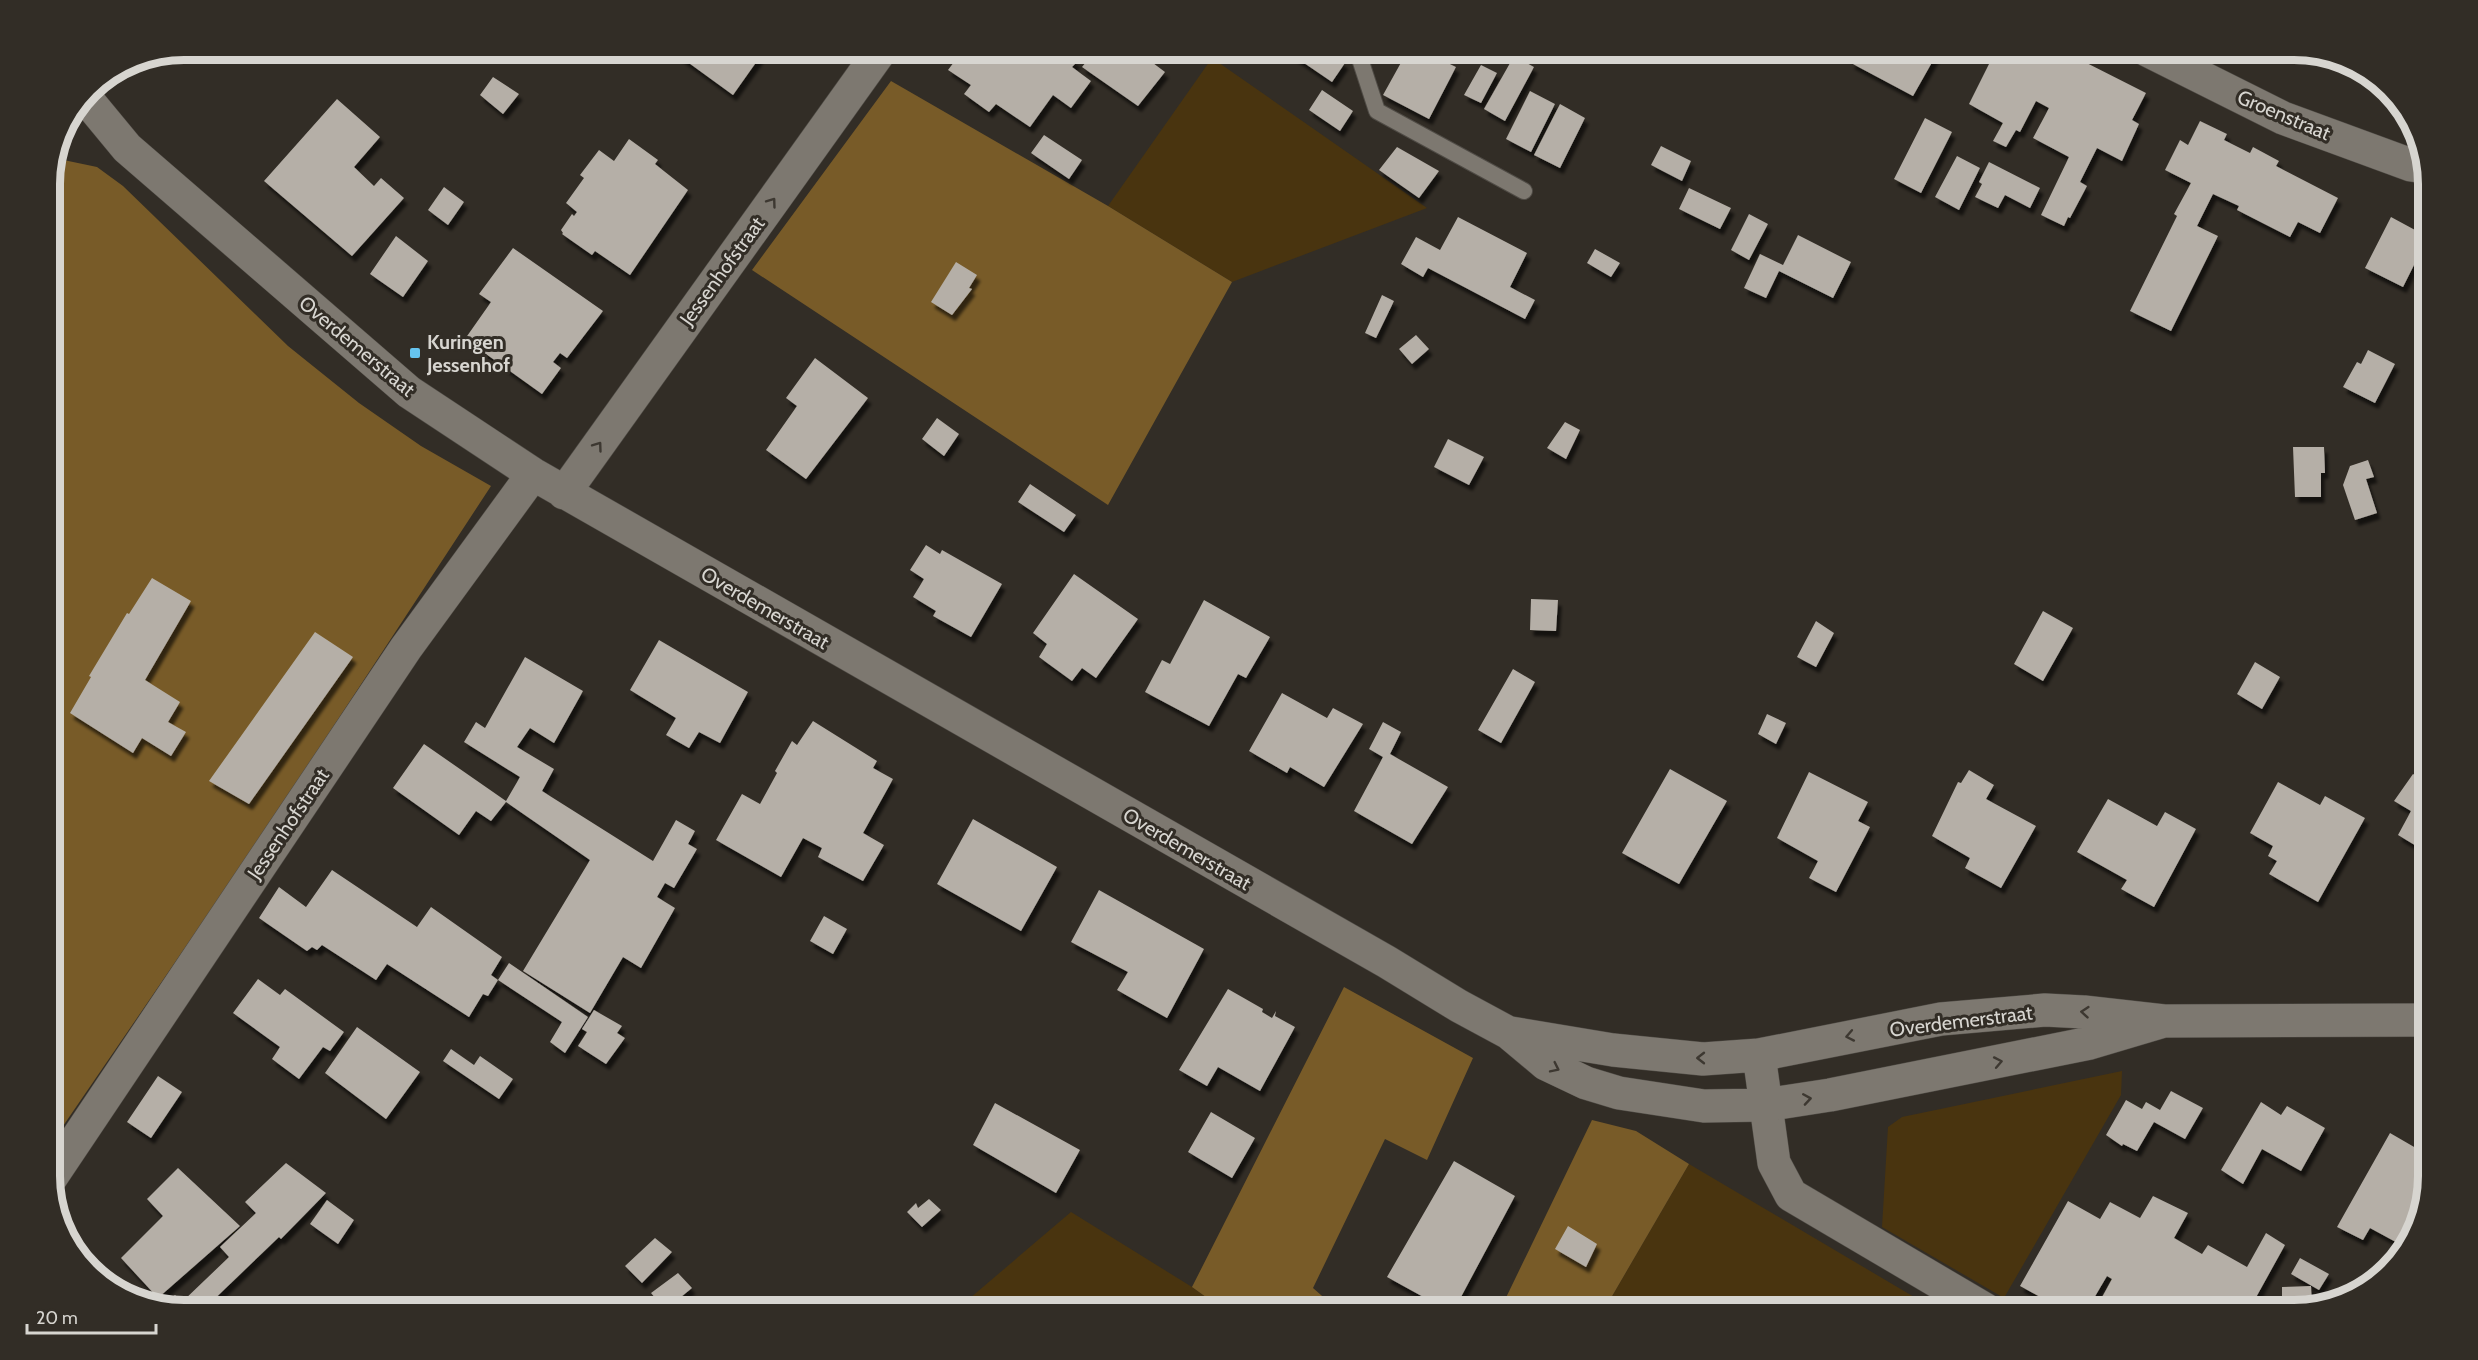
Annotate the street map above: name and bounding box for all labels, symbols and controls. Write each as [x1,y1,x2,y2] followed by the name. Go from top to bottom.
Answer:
[2234,85,2334,145] street label: Groenstraat
[765,197,776,208] one-way arrow
[674,212,770,331] street label: Jessenhofstraat
[294,291,420,402] street label: Overdemerstraat
[426,330,510,377] place label: Kuringen Jessenhof
[408,346,422,360] marker: Kuringen Jessenhof
[591,441,602,452] one-way arrow
[697,562,833,654] street label: Overdemerstraat
[242,764,334,885] street label: Jessenhofstraat
[1119,803,1255,895] street label: Overdemerstraat
[1888,1000,2034,1042] street label: Overdemerstraat
[2081,1006,2090,1019] one-way arrow
[1846,1029,1856,1042] one-way arrow
[1697,1052,1706,1064] one-way arrow
[1993,1056,2003,1069] one-way arrow
[1549,1061,1560,1073] one-way arrow
[1802,1093,1811,1105] one-way arrow
[27,1297,156,1335] scale bar
[36,1307,78,1329] text: 20 m

